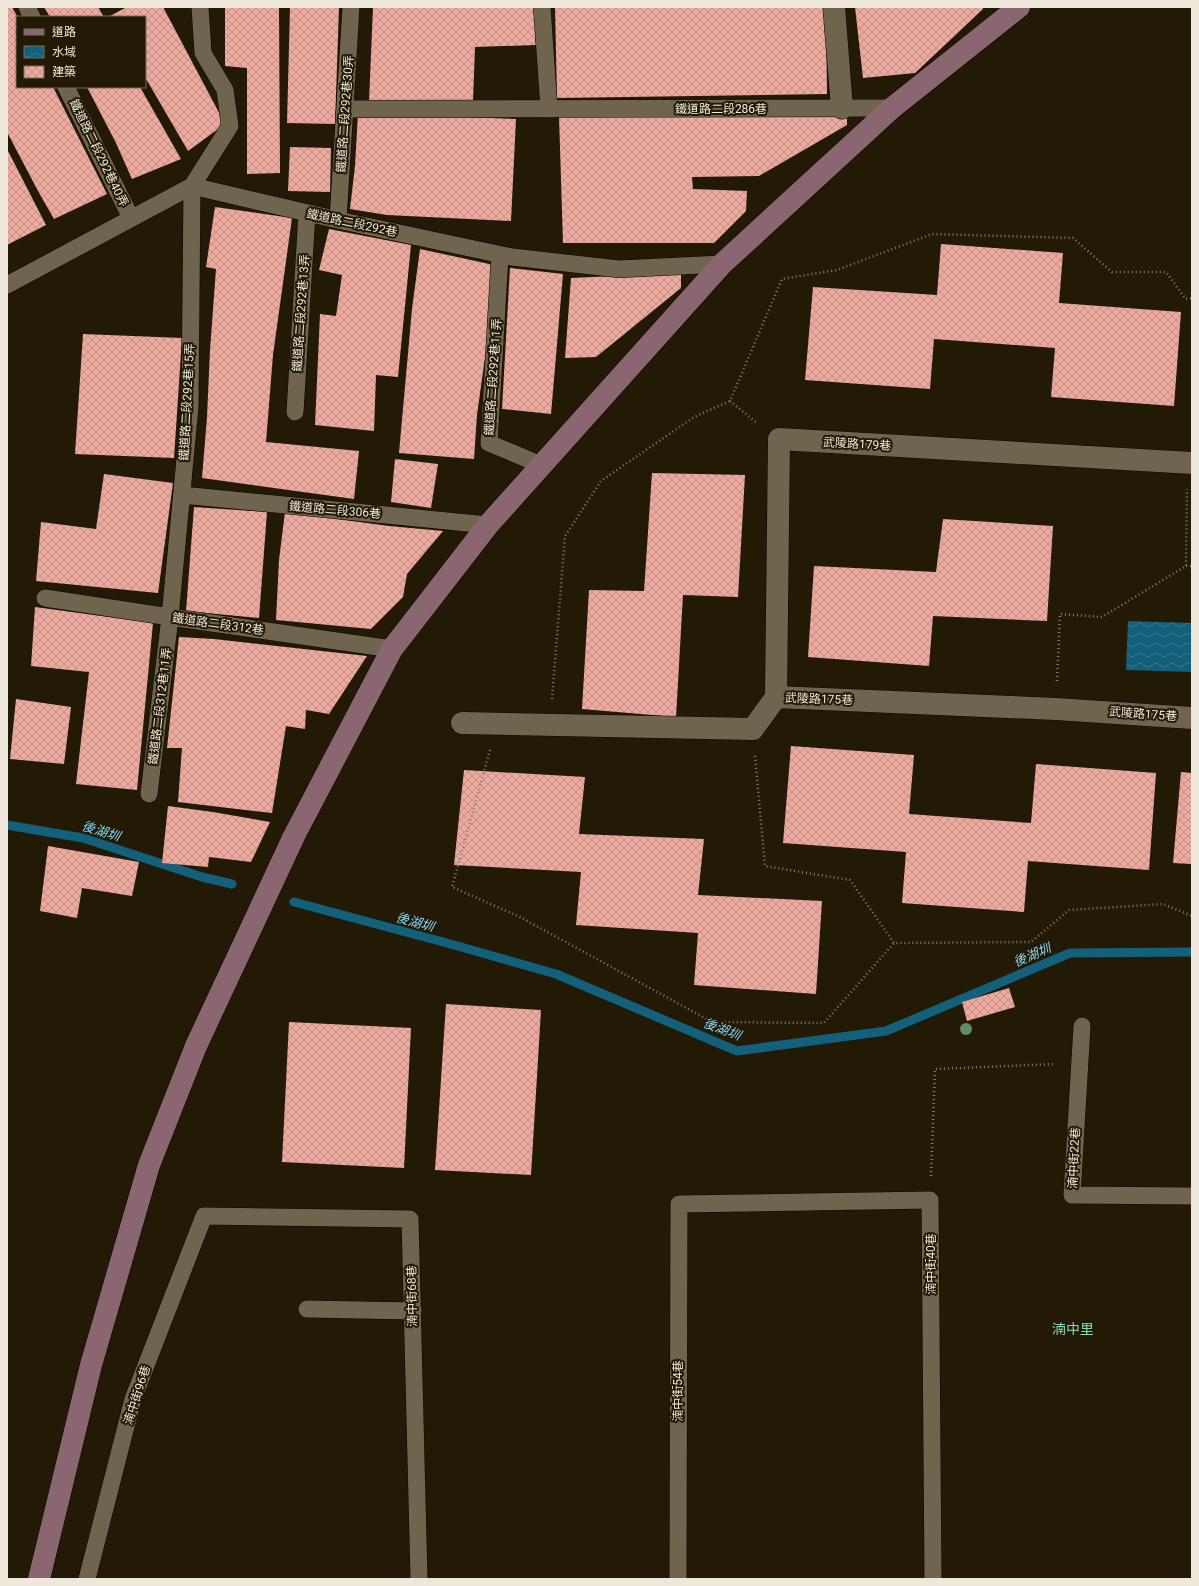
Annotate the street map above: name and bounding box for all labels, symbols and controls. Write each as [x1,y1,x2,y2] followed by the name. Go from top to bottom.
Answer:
[16,16,146,88] legend
[52,25,76,39] text: 道路
[52,45,76,59] text: 水域
[334,55,356,173] street label: 鐵道路二段292巷30弄
[52,65,76,79] text: 建築
[67,97,131,209] street label: 鐵道路二段292巷40弄
[675,102,767,116] street label: 鐵道路二段286巷
[305,207,399,239] street label: 鐵道路二段292巷
[290,254,312,372] street label: 鐵道路二段292巷13弄
[482,318,504,436] street label: 鐵道路二段292巷11弄
[177,343,197,461] street label: 鐵道路二段292巷15弄
[823,435,891,453] street label: 武陵路179巷
[288,499,382,521] street label: 鐵道路二段306巷
[171,611,265,637] street label: 鐵道路二段312巷
[146,647,174,765] street label: 鐵道路二段312巷11弄
[785,691,853,707] street label: 武陵路175巷
[1108,705,1178,723] street label: 武陵路175巷
[80,818,124,844] water label: 後湖圳
[394,910,438,935] water label: 後湖圳
[1011,940,1055,970] water label: 後湖圳
[701,1015,745,1044] water label: 後湖圳
[1065,1127,1083,1189] street label: 湳中街22巷
[924,1233,938,1295] street label: 湳中街40巷
[404,1265,420,1327] street label: 湳中街68巷
[1052,1321,1094,1337] district label: 湳中里
[671,1360,685,1422] street label: 湳中街54巷
[121,1364,153,1426] street label: 湳中街96巷

